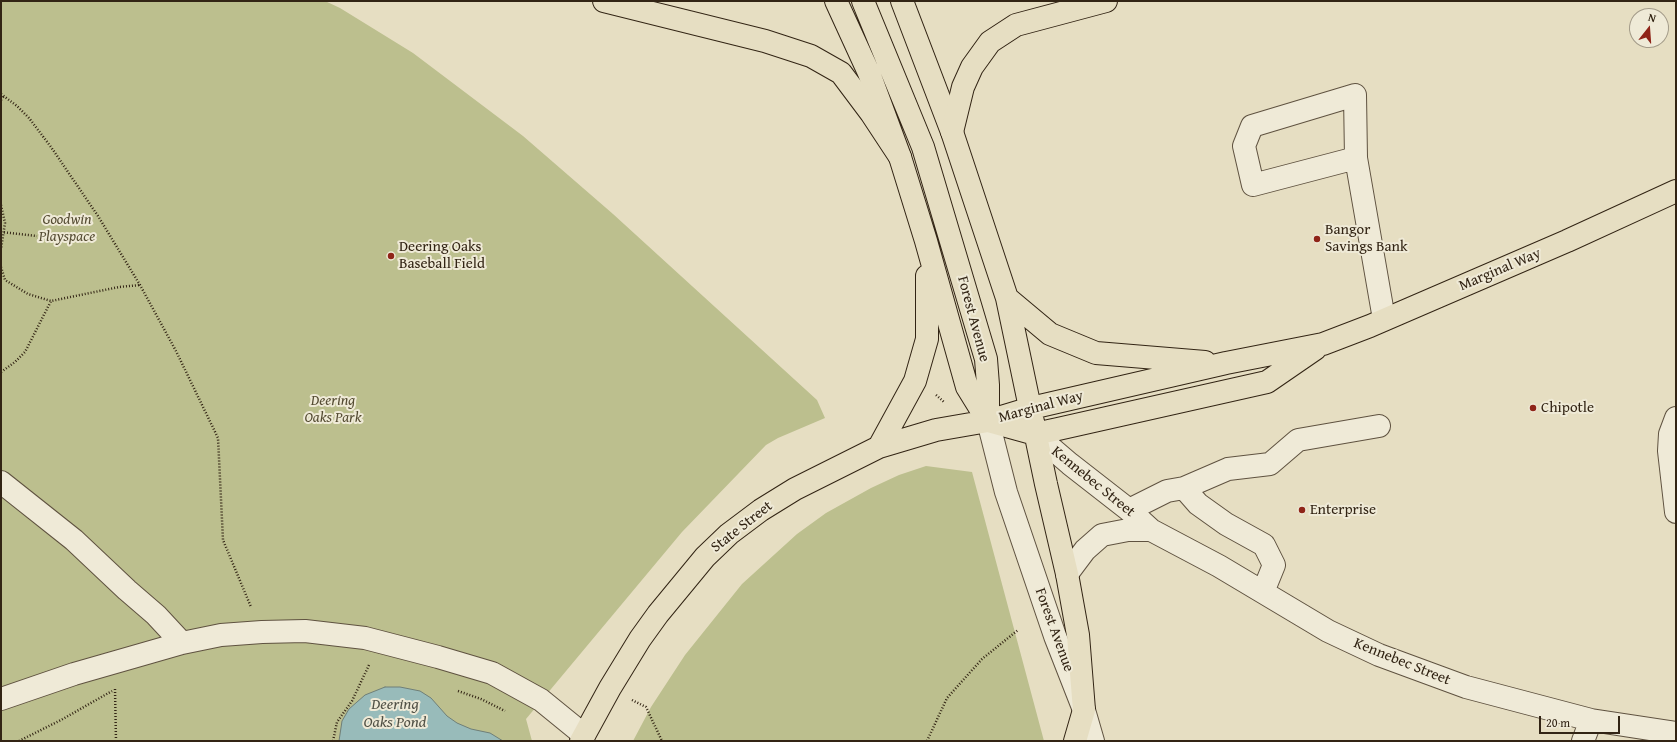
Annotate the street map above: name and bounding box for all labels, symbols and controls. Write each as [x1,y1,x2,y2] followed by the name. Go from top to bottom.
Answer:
[1629,8,1669,48] north arrow
[1646,9,1658,26] text: N
[39,211,95,246] park label: Goodwin Playspace
[1325,221,1408,256] place label: Bangor Savings Bank
[1312,234,1322,244] marker: Bangor Savings Bank
[399,238,485,273] place label: Deering Oaks Baseball Field
[1456,245,1544,295] street label: Marginal Way
[386,251,396,261] marker: Deering Oaks Baseball Field
[953,274,993,364] street label: Forest Avenue
[997,387,1085,427] street label: Marginal Way
[304,392,362,427] park label: Deering Oaks Park
[1541,399,1594,417] place label: Chipotle
[1528,403,1538,413] marker: Chipotle
[1048,443,1138,521] street label: Kennebec Street
[708,497,776,557] street label: State Street
[1310,501,1376,519] place label: Enterprise
[1297,505,1307,515] marker: Enterprise
[1030,586,1078,674] street label: Forest Avenue
[1351,634,1453,690] street label: Kennebec Street
[364,695,426,733] water label: Deering Oaks Pond
[1541,708,1622,734] scale bar
[1546,714,1570,731] text: 20 m

